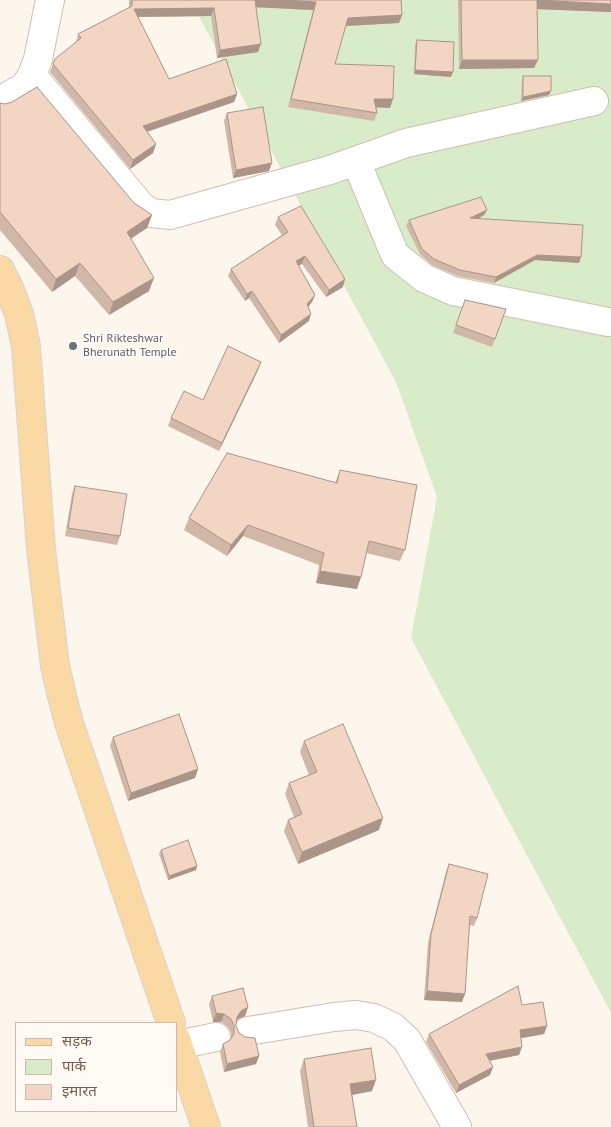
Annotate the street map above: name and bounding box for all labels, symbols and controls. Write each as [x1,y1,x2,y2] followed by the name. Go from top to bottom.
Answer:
[83,332,177,360] place label: Shri Rikteshwar Bherunath Temple
[67,340,79,352] marker: Shri Rikteshwar Bherunath Temple
[15,1022,178,1112] legend
[62,1031,92,1050] text: सड़क
[62,1056,86,1075] text: पार्क
[62,1081,97,1100] text: इमारत

